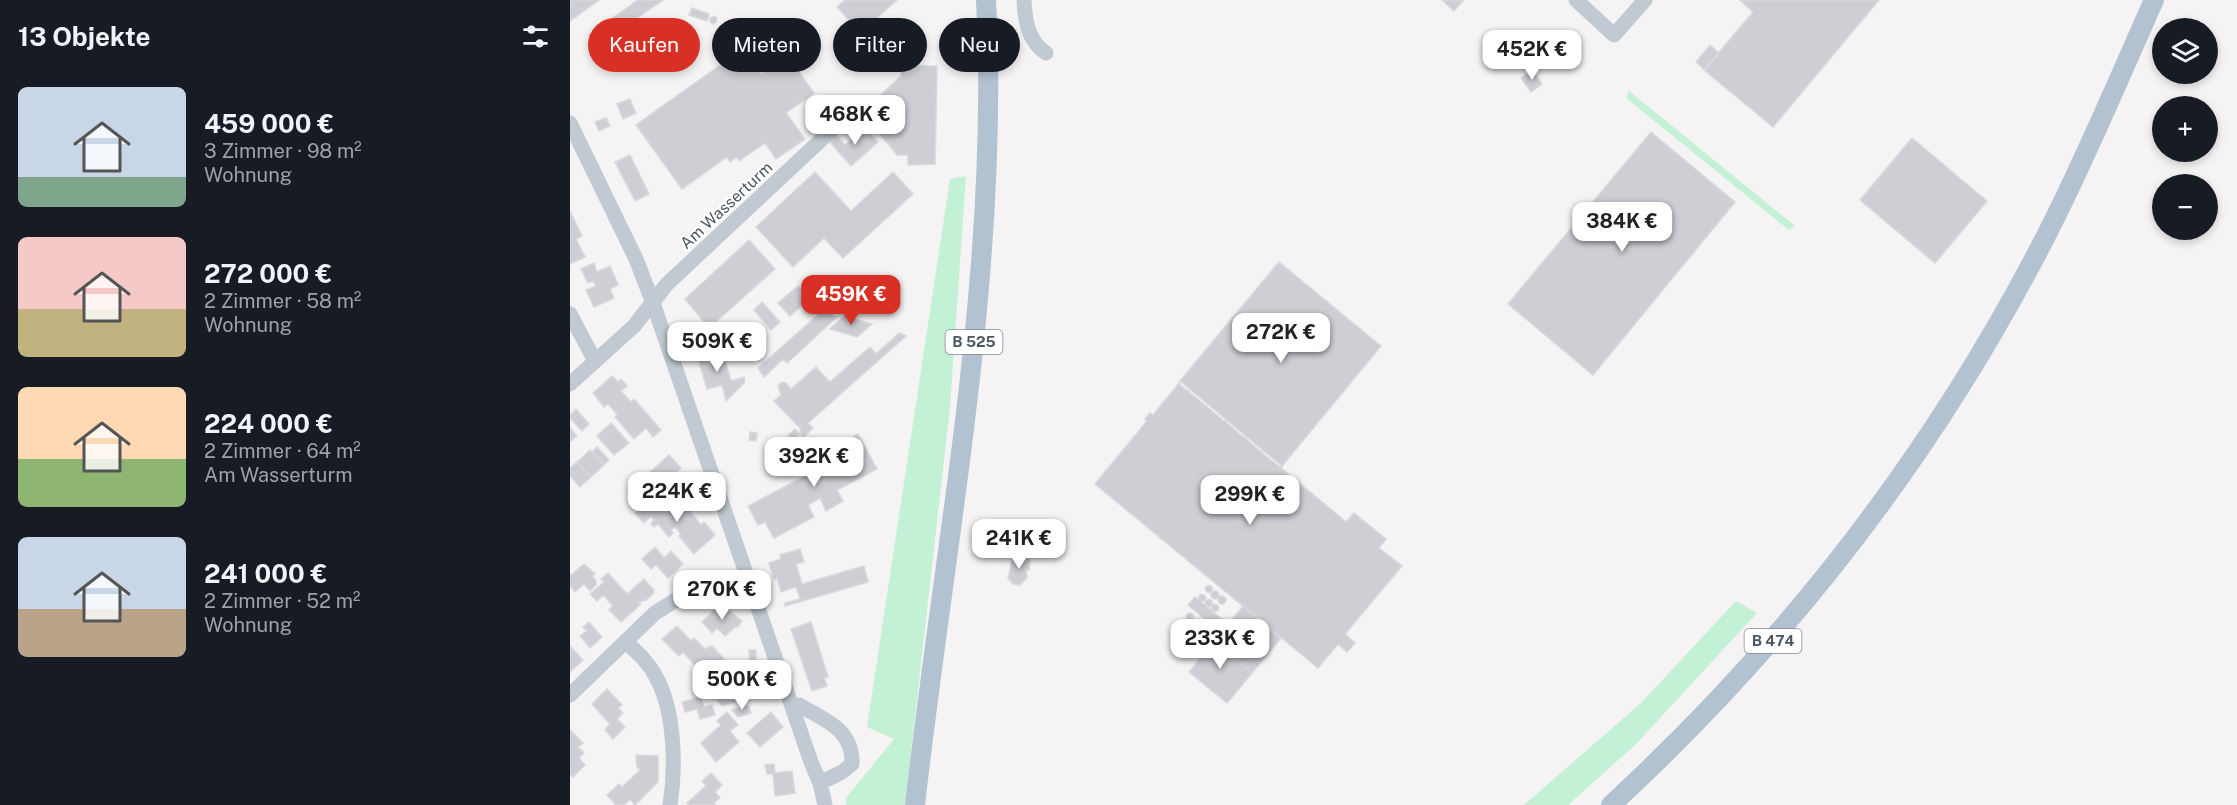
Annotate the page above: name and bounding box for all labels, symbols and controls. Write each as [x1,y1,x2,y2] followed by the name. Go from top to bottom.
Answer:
[588,18,700,72] chip: Kaufen
[712,18,821,72] chip: Mieten
[833,18,927,72] chip: Filter
[939,18,1020,72] chip: Neu
[2152,18,2218,240] map controls
[2152,18,2218,84] button: layers
[519,20,552,53] icon: filters
[18,21,150,52] text: 13 Objekte
[1483,30,1581,81] pin: 452K €
[1497,37,1567,61] text: 452K €
[806,95,904,146] pin: 468K €
[2152,96,2218,162] button: +
[819,102,891,126] text: 468K €
[204,108,334,139] text: 459 000 €
[66,111,138,183] icon: home
[204,139,362,163] text: 3 Zimmer · 98 m²
[676,158,776,253] street label: Am Wasserturm
[204,163,292,187] text: Wohnung
[2152,174,2218,240] button: −
[1573,202,1671,253] pin: 384K €
[1586,209,1658,233] text: 384K €
[204,258,332,289] text: 272 000 €
[66,261,138,333] icon: home
[802,275,900,326] pin: 459K €
[815,282,887,306] text: 459K €
[204,289,361,313] text: 2 Zimmer · 58 m²
[204,313,292,337] text: Wohnung
[1232,313,1330,364] pin: 272K €
[1246,320,1316,344] text: 272K €
[668,322,766,373] pin: 509K €
[681,329,753,353] text: 509K €
[946,330,1002,354] road number: B 525
[204,408,333,439] text: 224 000 €
[66,411,138,483] icon: home
[765,437,863,488] pin: 392K €
[204,439,361,463] text: 2 Zimmer · 64 m²
[779,444,850,468] text: 392K €
[204,463,353,487] text: Am Wasserturm
[628,472,726,523] pin: 224K €
[1201,475,1299,526] pin: 299K €
[642,479,712,503] text: 224K €
[1215,482,1285,506] text: 299K €
[970,519,1068,570] pin: 241K €
[986,526,1052,550] text: 241K €
[204,558,327,589] text: 241 000 €
[66,561,138,633] icon: home
[673,570,771,621] pin: 270K €
[687,577,757,601] text: 270K €
[204,589,360,613] text: 2 Zimmer · 52 m²
[204,613,292,637] text: Wohnung
[1171,619,1269,670] pin: 233K €
[1184,626,1256,650] text: 233K €
[1744,629,1802,653] road number: B 474
[693,660,791,711] pin: 500K €
[706,667,778,691] text: 500K €

